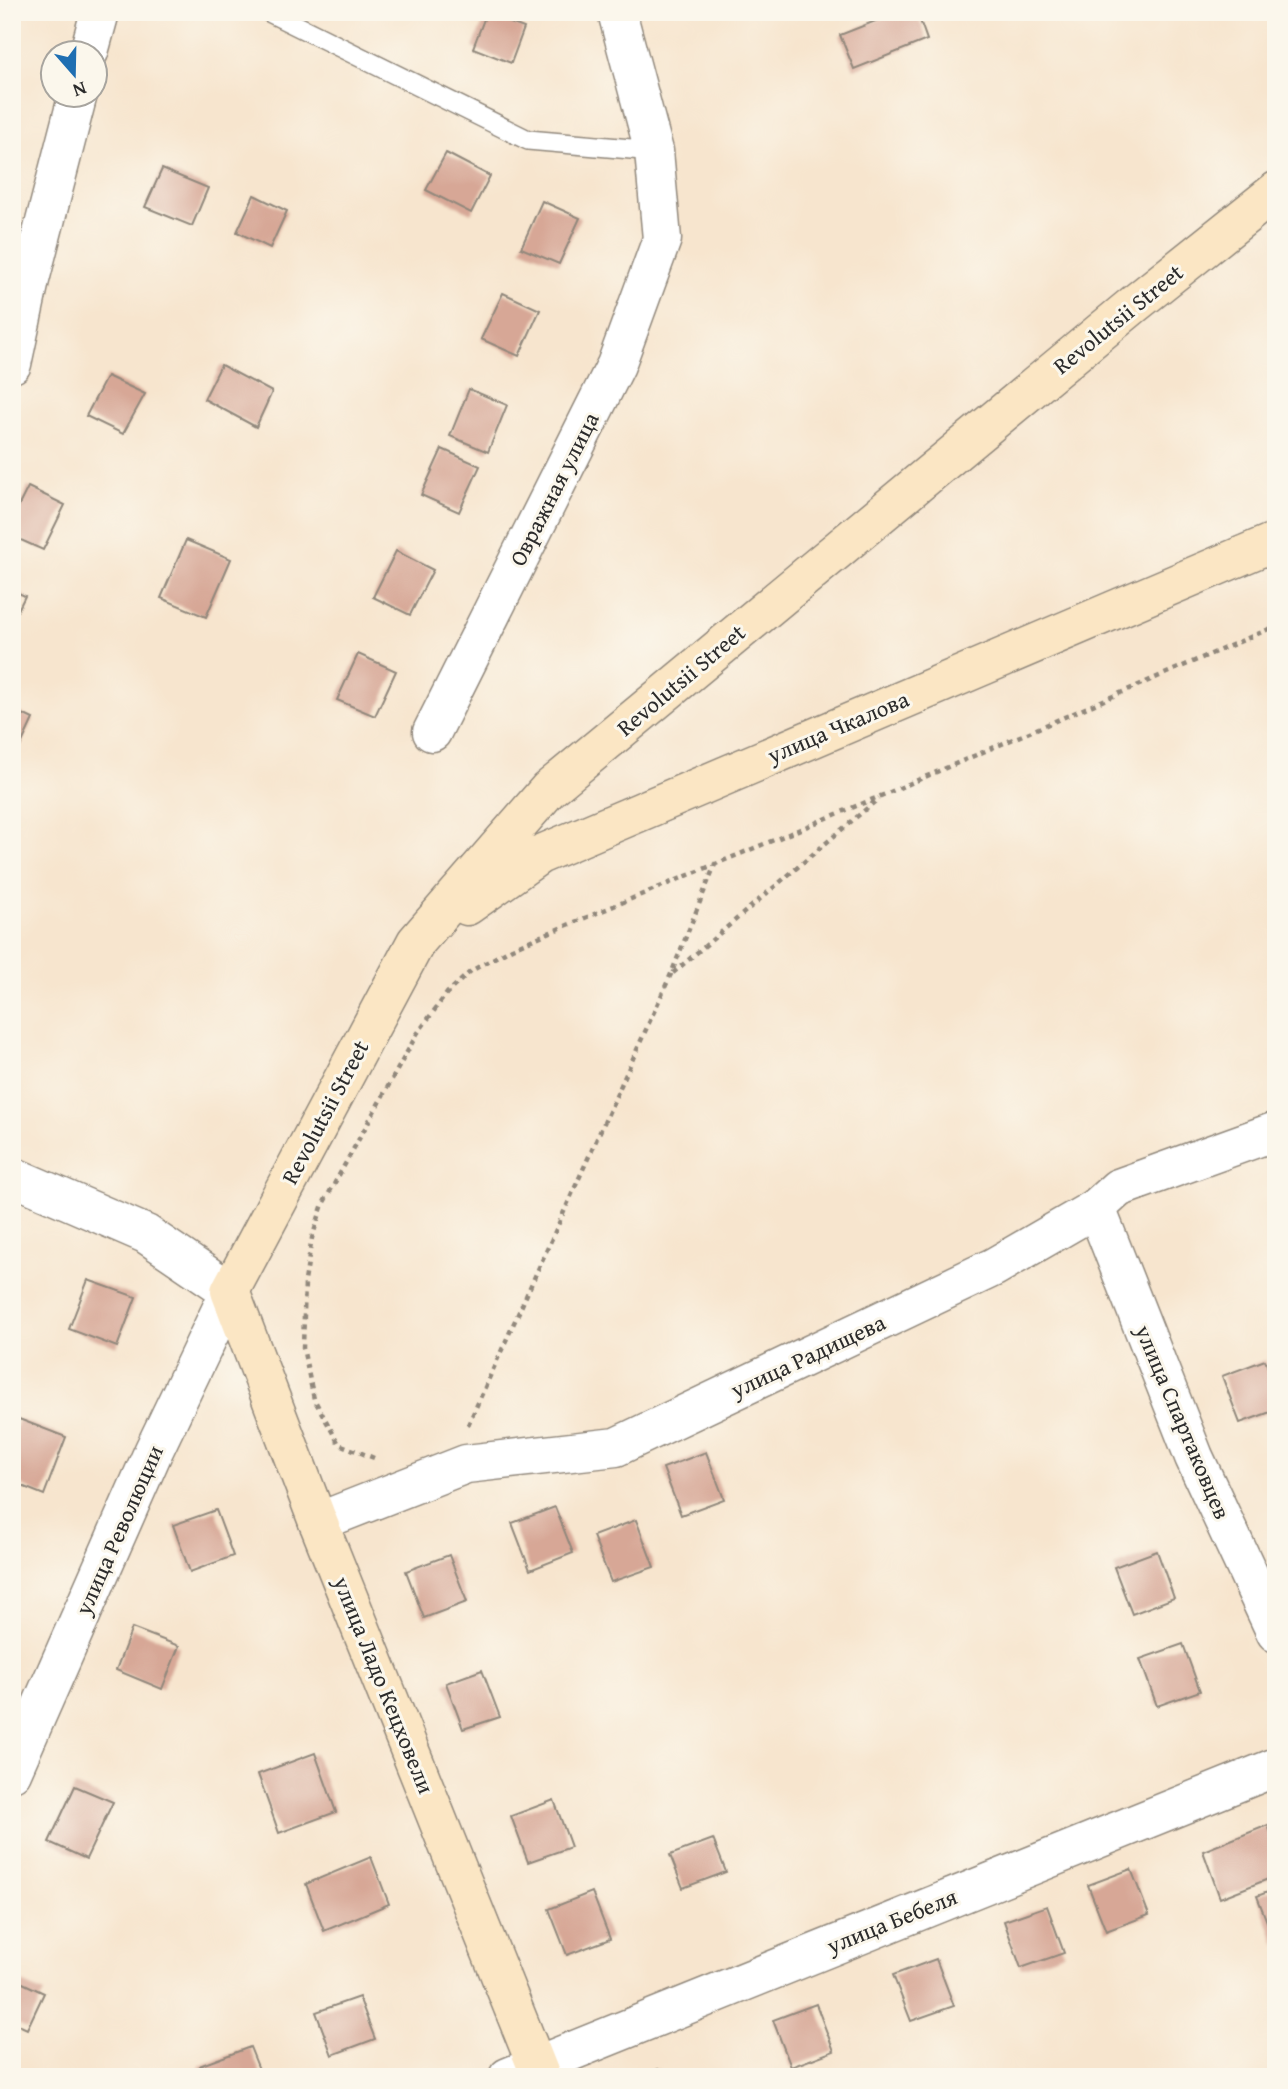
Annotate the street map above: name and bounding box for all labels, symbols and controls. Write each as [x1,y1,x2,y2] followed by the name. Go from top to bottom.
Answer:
[38,38,108,108] north arrow
[69,75,91,105] text: N
[1045,256,1190,381] street label: Revolutsii Street
[501,406,607,571] street label: Овражная улица
[609,616,752,743] street label: Revolutsii Street
[761,682,914,772] street label: улица Чкалова
[273,1034,376,1190] street label: Revolutsii Street
[724,1305,891,1406] street label: улица Радищева
[1127,1319,1239,1524] street label: улица Спартаковцев
[66,1439,171,1621] street label: улица Революции
[325,1570,443,1799] street label: улица Ладо Кецховели
[821,1879,962,1962] street label: улица Бебеля

